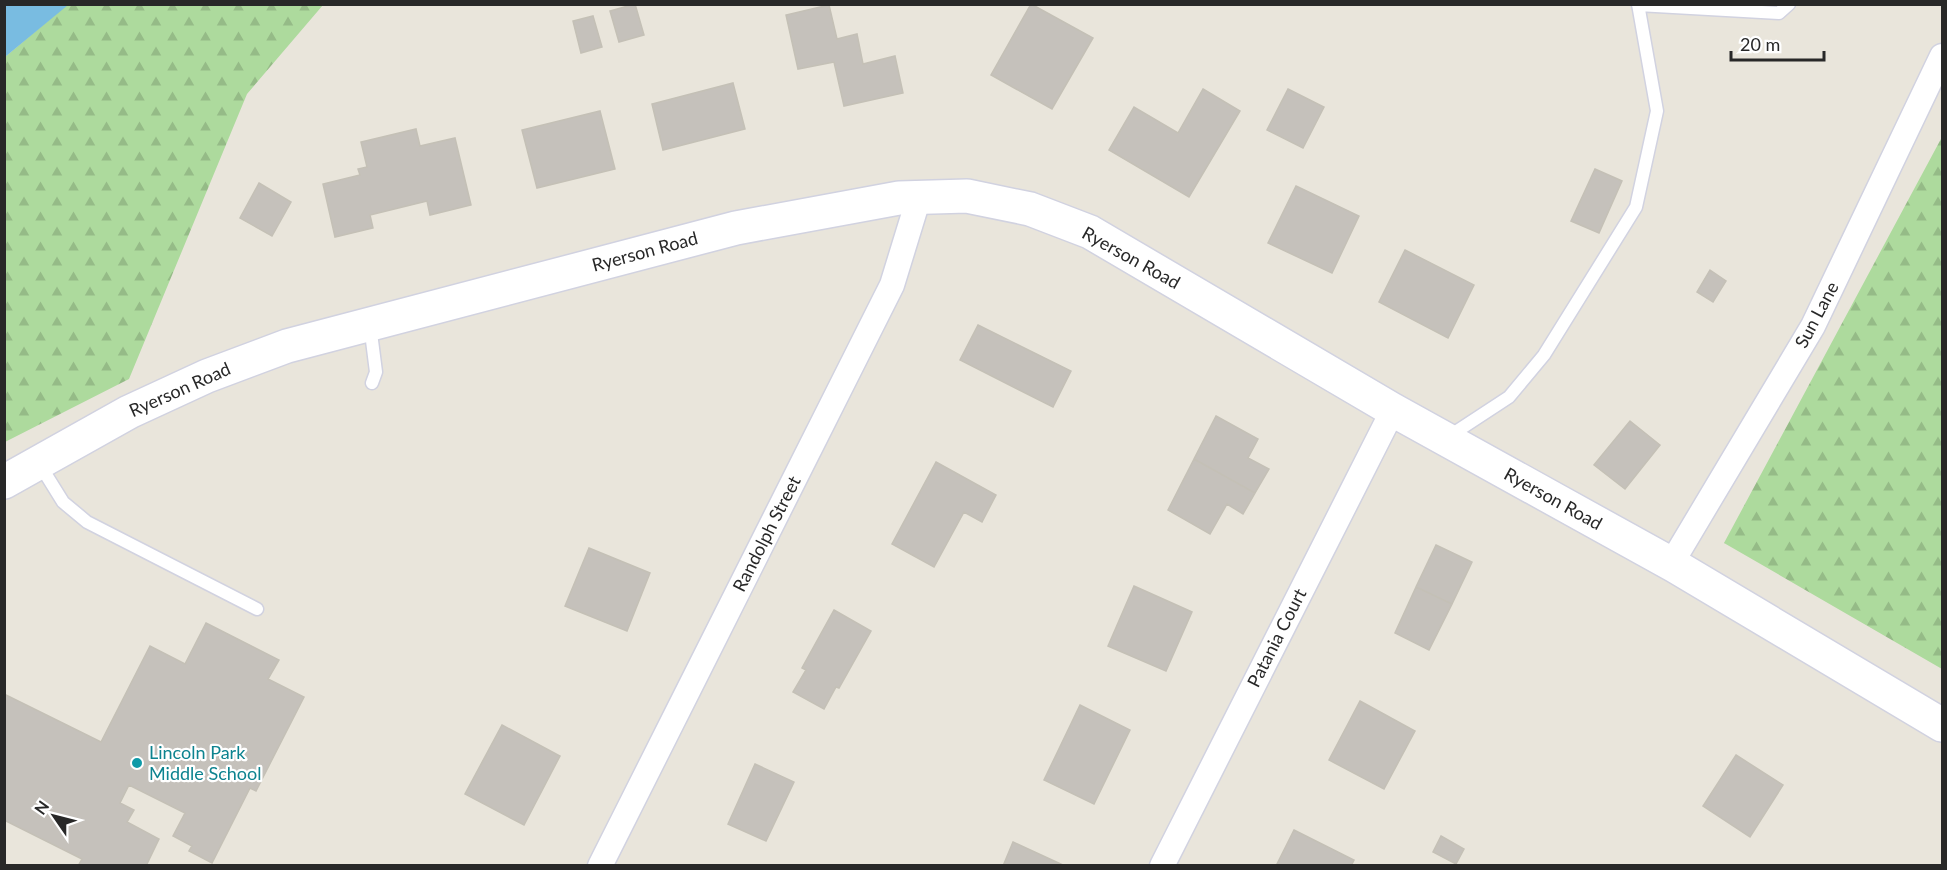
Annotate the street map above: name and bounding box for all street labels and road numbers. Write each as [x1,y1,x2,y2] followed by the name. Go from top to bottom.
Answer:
[1079,221,1184,293] street label: Ryerson Road
[589,226,700,276] street label: Ryerson Road
[1789,278,1843,351] street label: Sun Lane
[126,357,234,421] street label: Ryerson Road
[1501,462,1606,534] street label: Ryerson Road
[728,472,805,595] street label: Randolph Street
[1242,584,1311,691] street label: Patania Court

